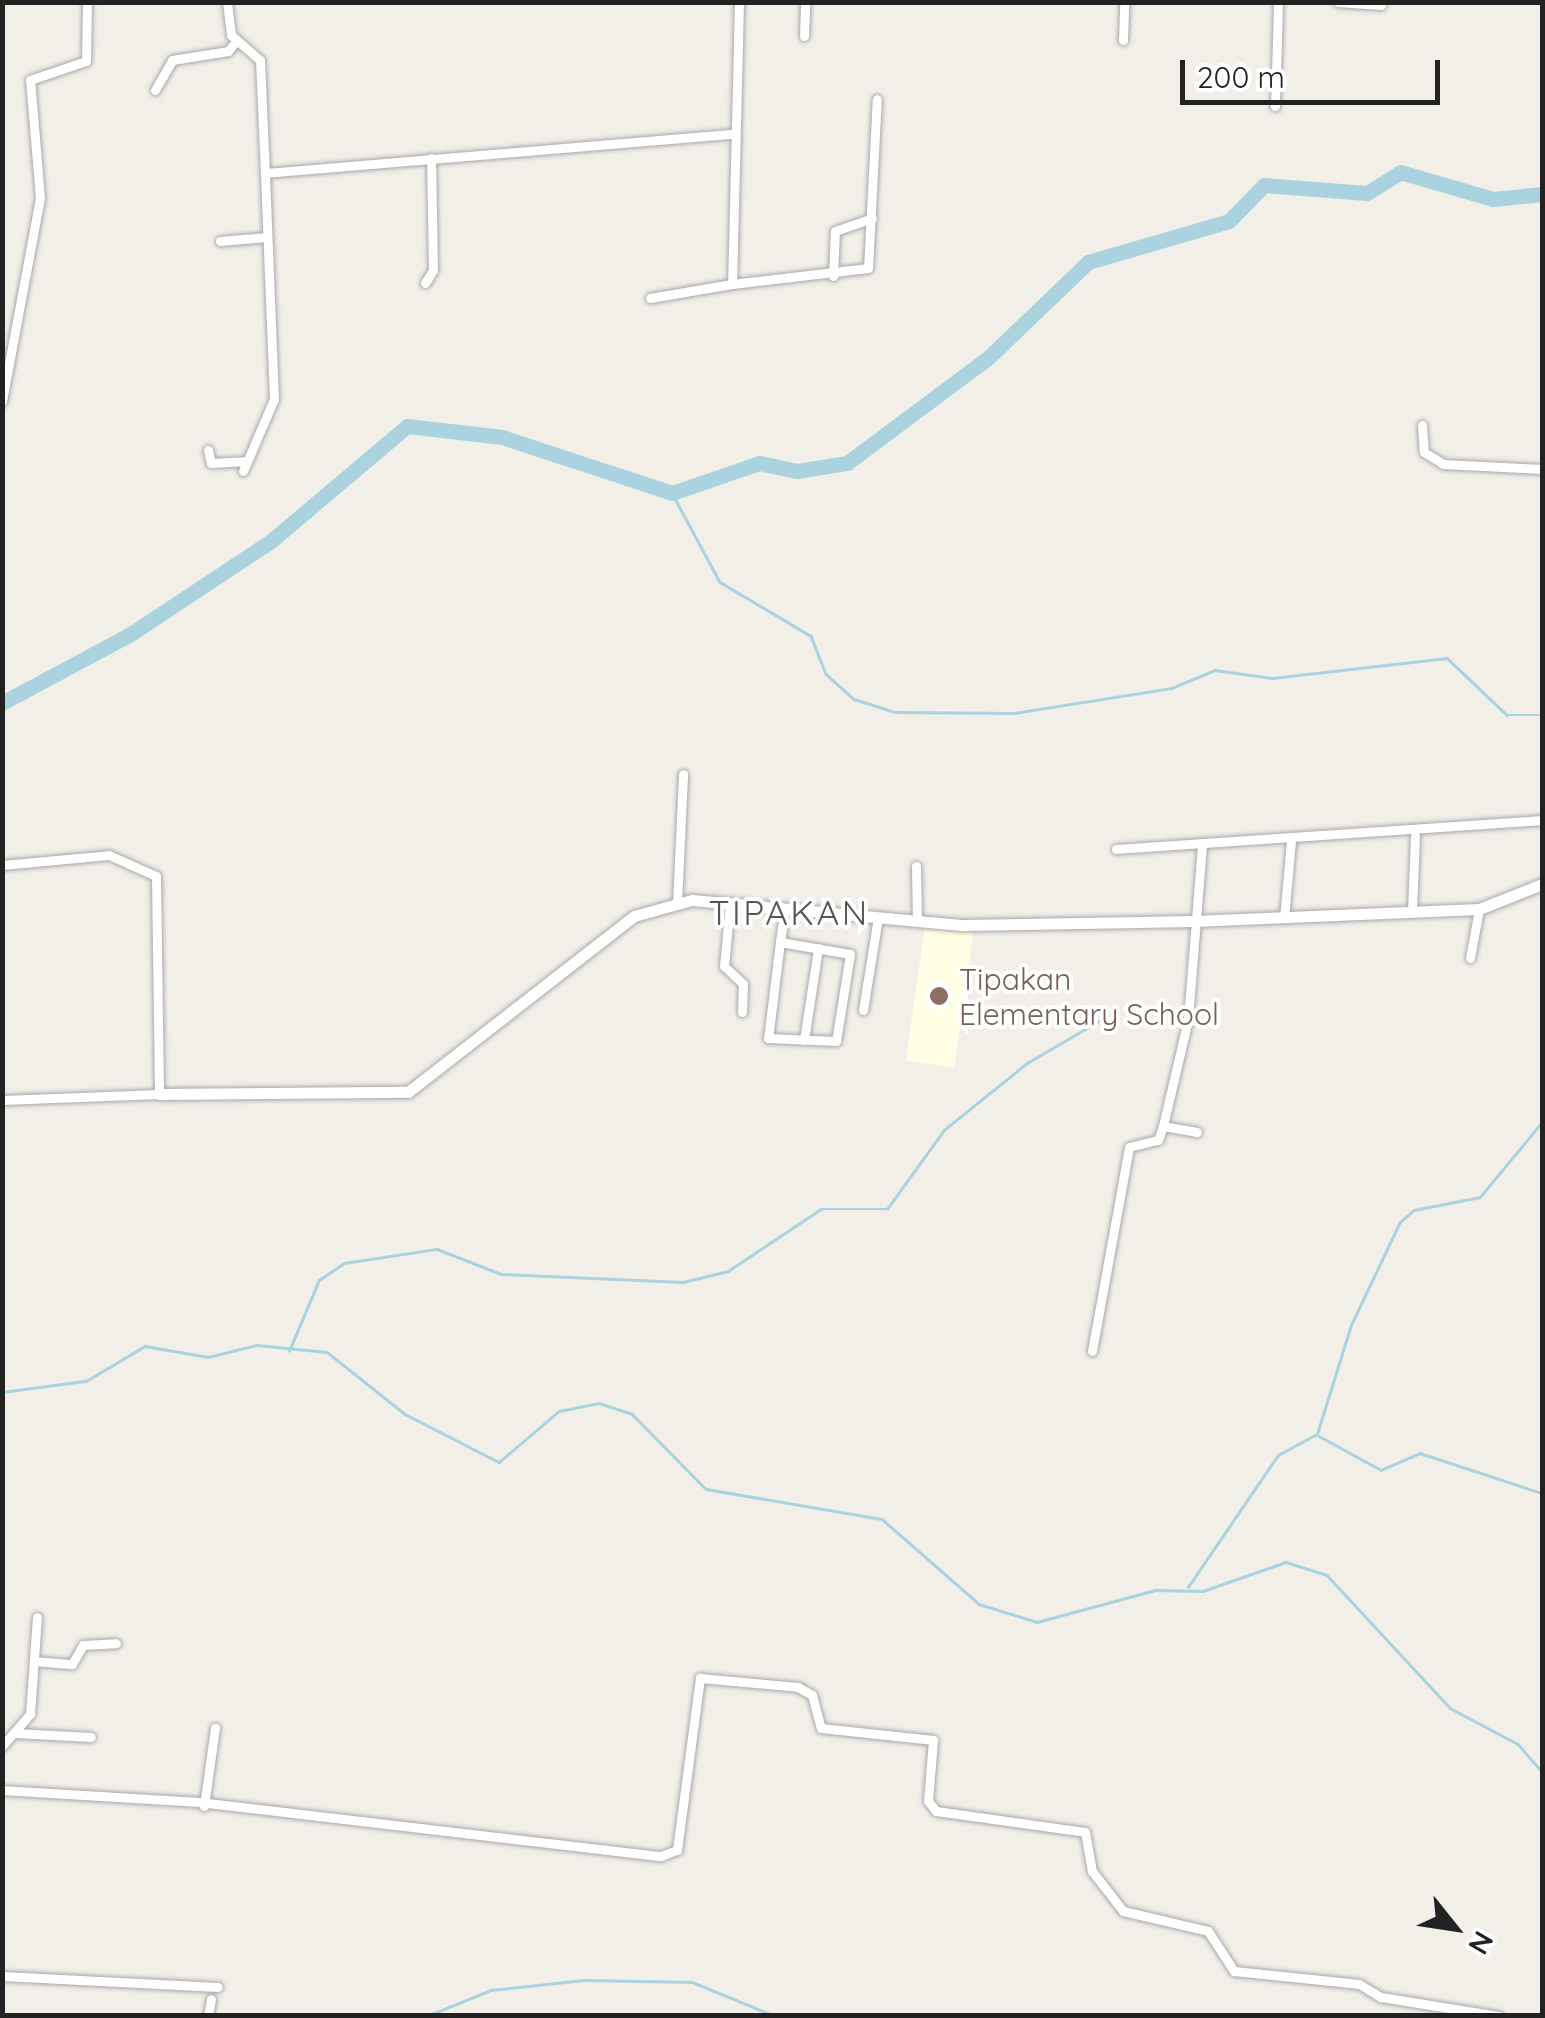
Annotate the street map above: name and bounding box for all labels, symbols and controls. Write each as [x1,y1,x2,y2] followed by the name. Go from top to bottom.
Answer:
[1185,40,1445,102] scale bar
[1197,58,1285,96] text: 200 m
[708,891,870,933] district label: TIPAKAN
[959,961,1219,1032] place label: Tipakan Elementary School
[928,985,950,1007] marker: Tipakan Elementary School
[1405,1878,1505,1978] north arrow
[1461,1926,1502,1961] text: N

